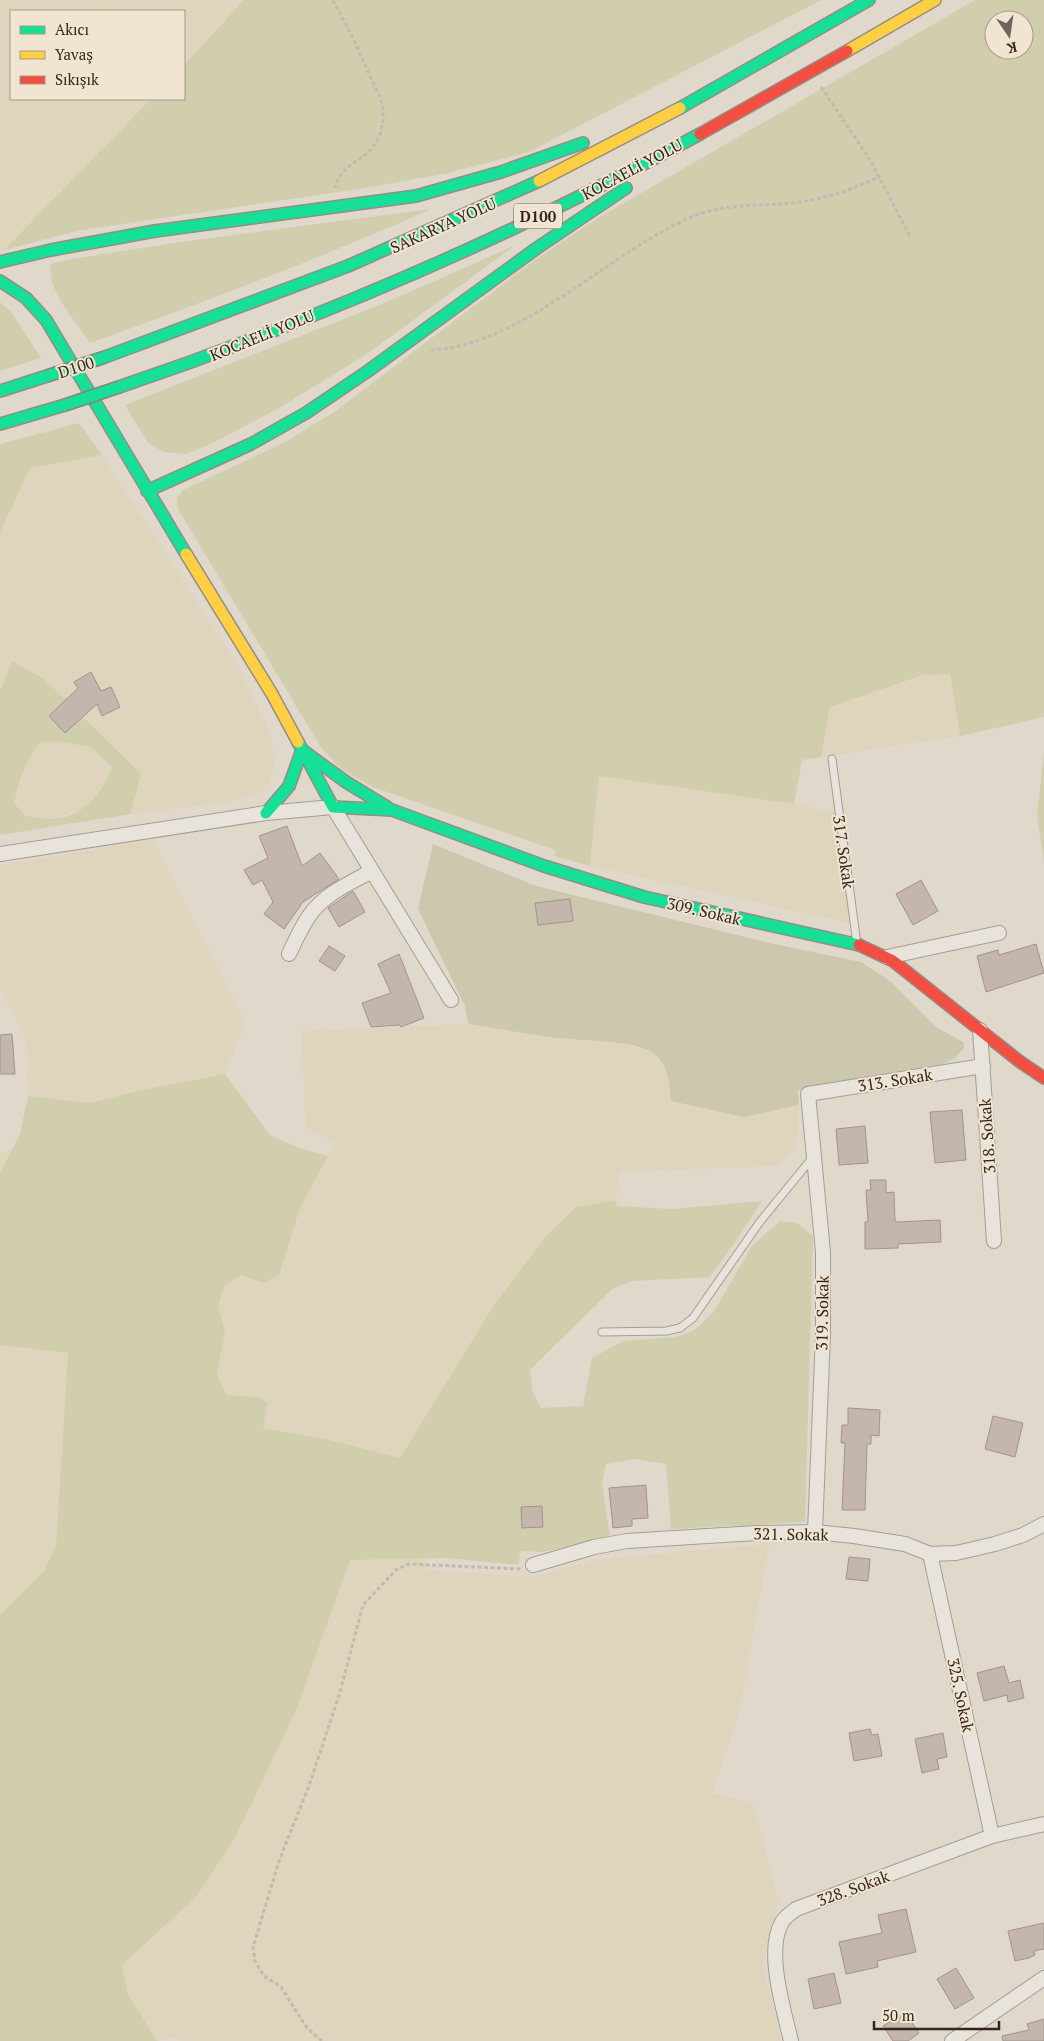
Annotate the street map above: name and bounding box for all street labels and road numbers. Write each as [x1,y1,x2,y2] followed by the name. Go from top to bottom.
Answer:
[578,133,686,205] street label: KOCAELİ YOLU
[386,192,500,258] street label: SAKARYA YOLU
[514,204,562,228] road number: D100
[206,304,318,366] street label: KOCAELİ YOLU
[55,351,97,383] street label: D100
[828,814,860,891] street label: 317. Sokak
[665,892,744,930] street label: 309. Sokak
[856,1063,935,1097] street label: 313. Sokak
[973,1097,1001,1174] street label: 318. Sokak
[810,1274,834,1351] street label: 319. Sokak
[753,1522,830,1546] street label: 321. Sokak
[942,1656,980,1735] street label: 325. Sokak
[814,1865,893,1911] street label: 328. Sokak

